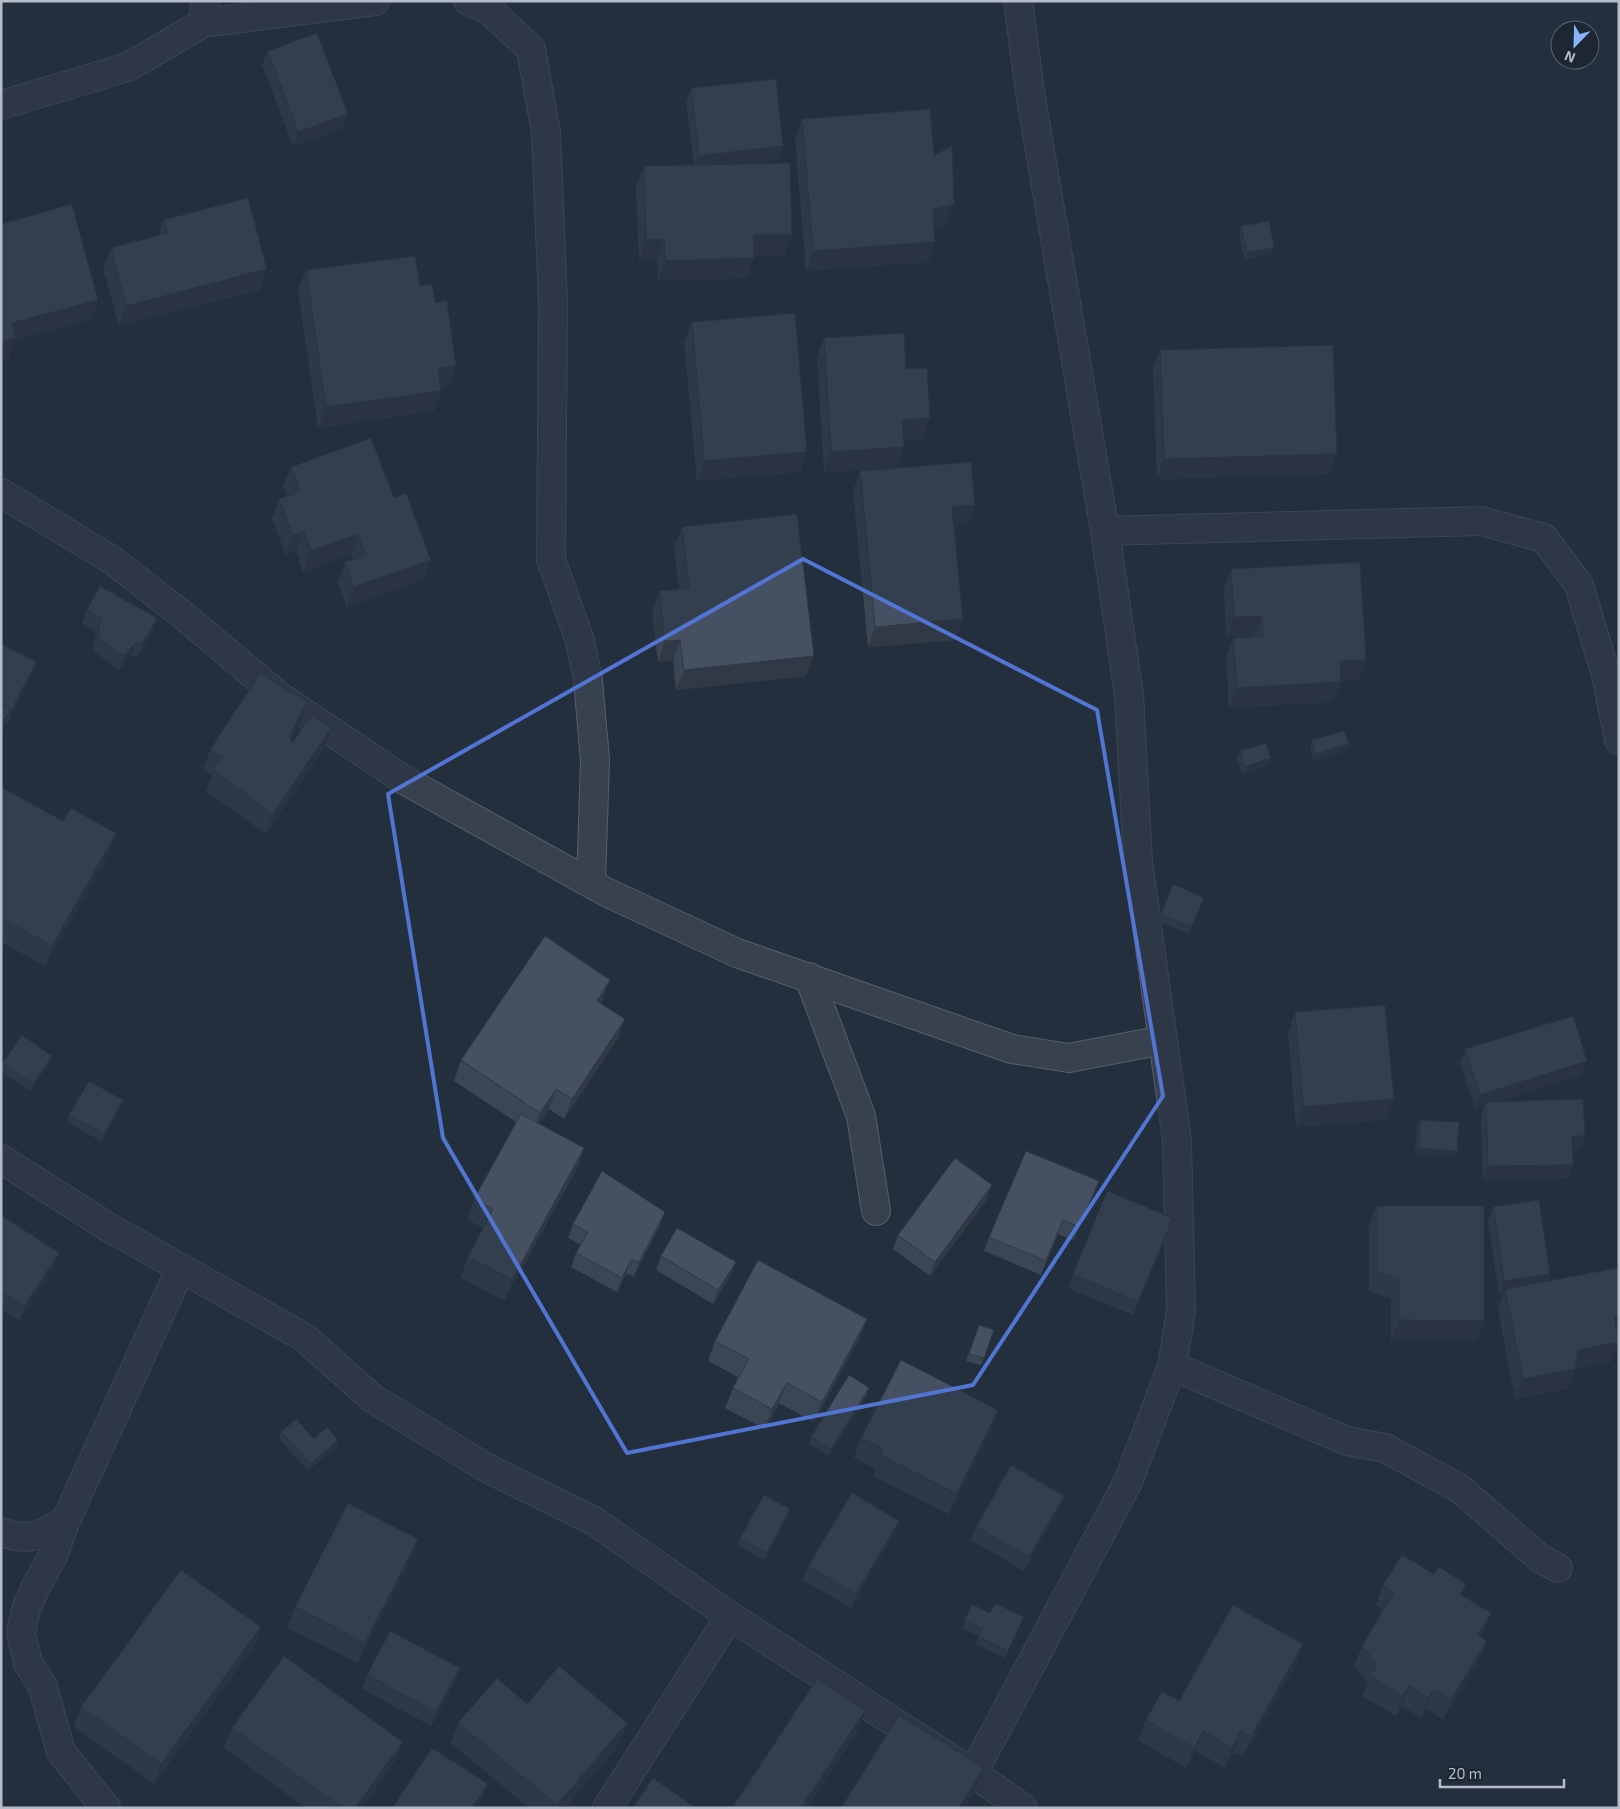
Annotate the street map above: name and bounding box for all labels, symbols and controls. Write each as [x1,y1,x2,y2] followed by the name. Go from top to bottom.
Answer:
[1550,20,1600,70] north arrow
[1562,48,1578,67] text: N
[1440,1756,1564,1788] scale bar
[1448,1764,1482,1782] text: 20 m

